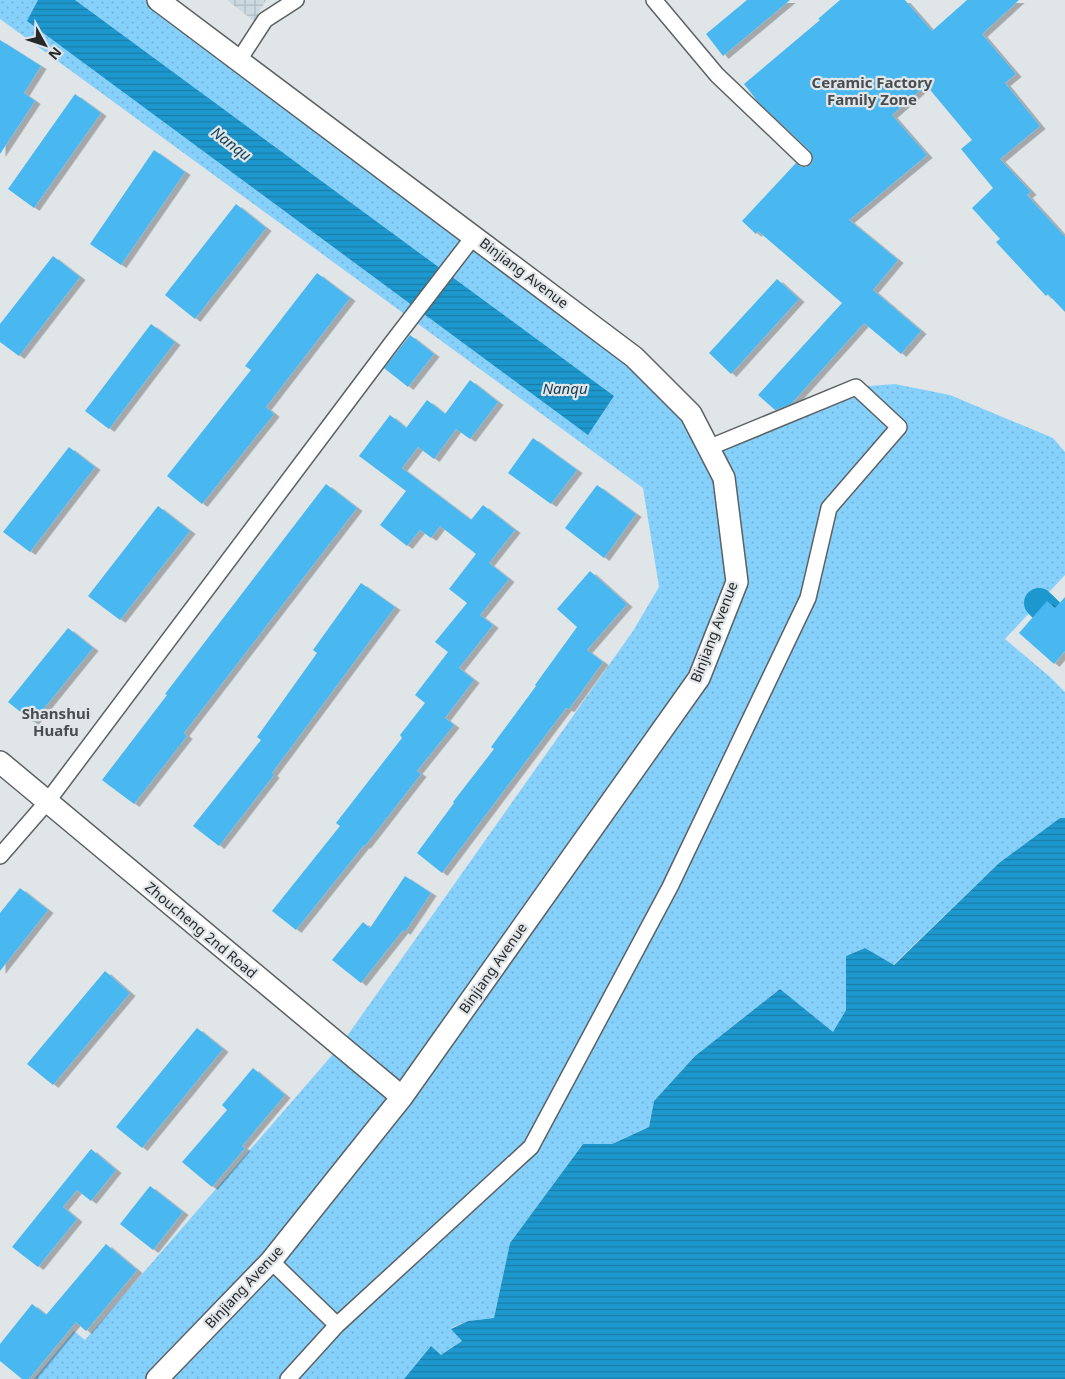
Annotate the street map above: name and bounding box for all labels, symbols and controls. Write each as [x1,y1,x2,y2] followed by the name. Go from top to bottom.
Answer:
[20,20,70,70] north arrow
[44,43,66,64] text: N
[812,72,933,109] district label: Ceramic Factory Family Zone
[208,122,256,165] water label: Nanqu
[476,233,573,312] street label: Binjiang Avenue
[542,378,588,398] water label: Nanqu
[686,579,742,685] street label: Binjiang Avenue
[22,703,90,740] district label: Shanshui Huafu
[141,877,261,982] street label: Zhoucheng 2nd Road
[454,919,531,1017] street label: Binjiang Avenue
[200,1241,287,1332] street label: Binjiang Avenue

